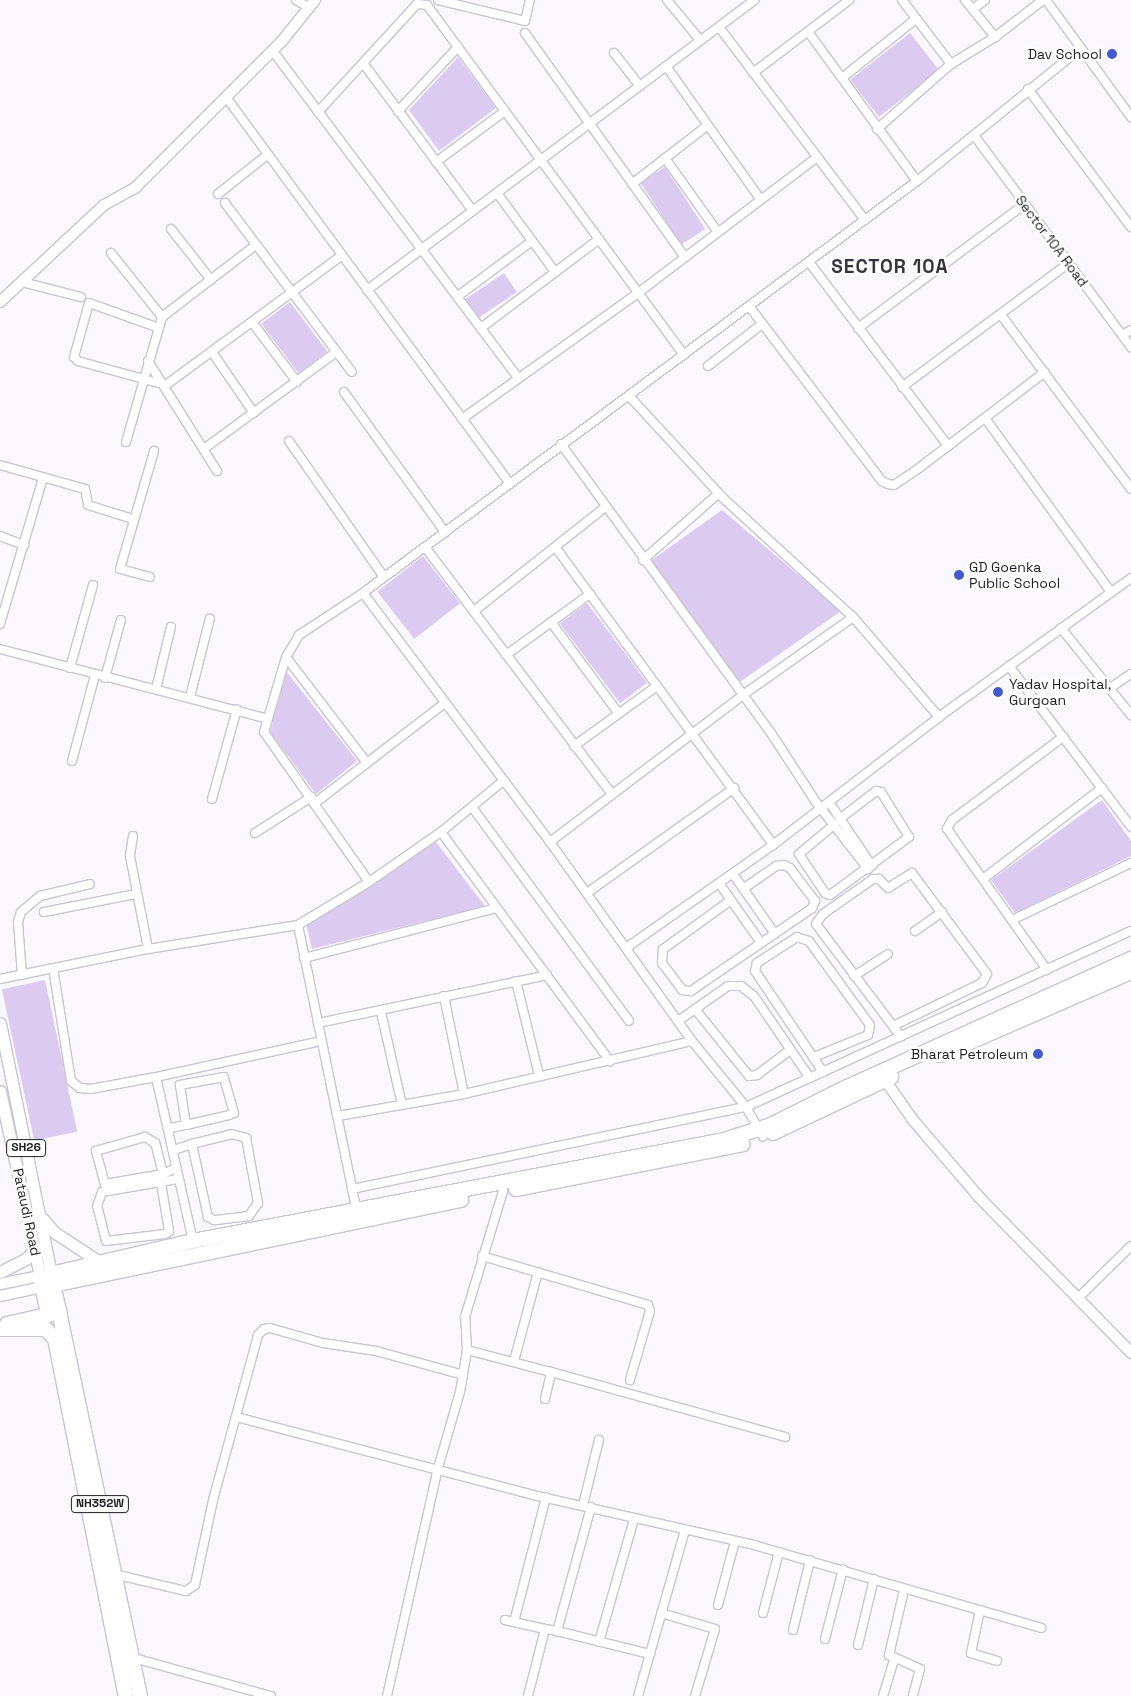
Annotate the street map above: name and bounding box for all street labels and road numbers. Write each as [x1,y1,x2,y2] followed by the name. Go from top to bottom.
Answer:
[1012,192,1092,290] street label: Sector 10A Road
[6,1138,46,1158] road number: SH26
[10,1167,44,1257] street label: Pataudi Road
[70,1495,130,1514] road number: NH352W

